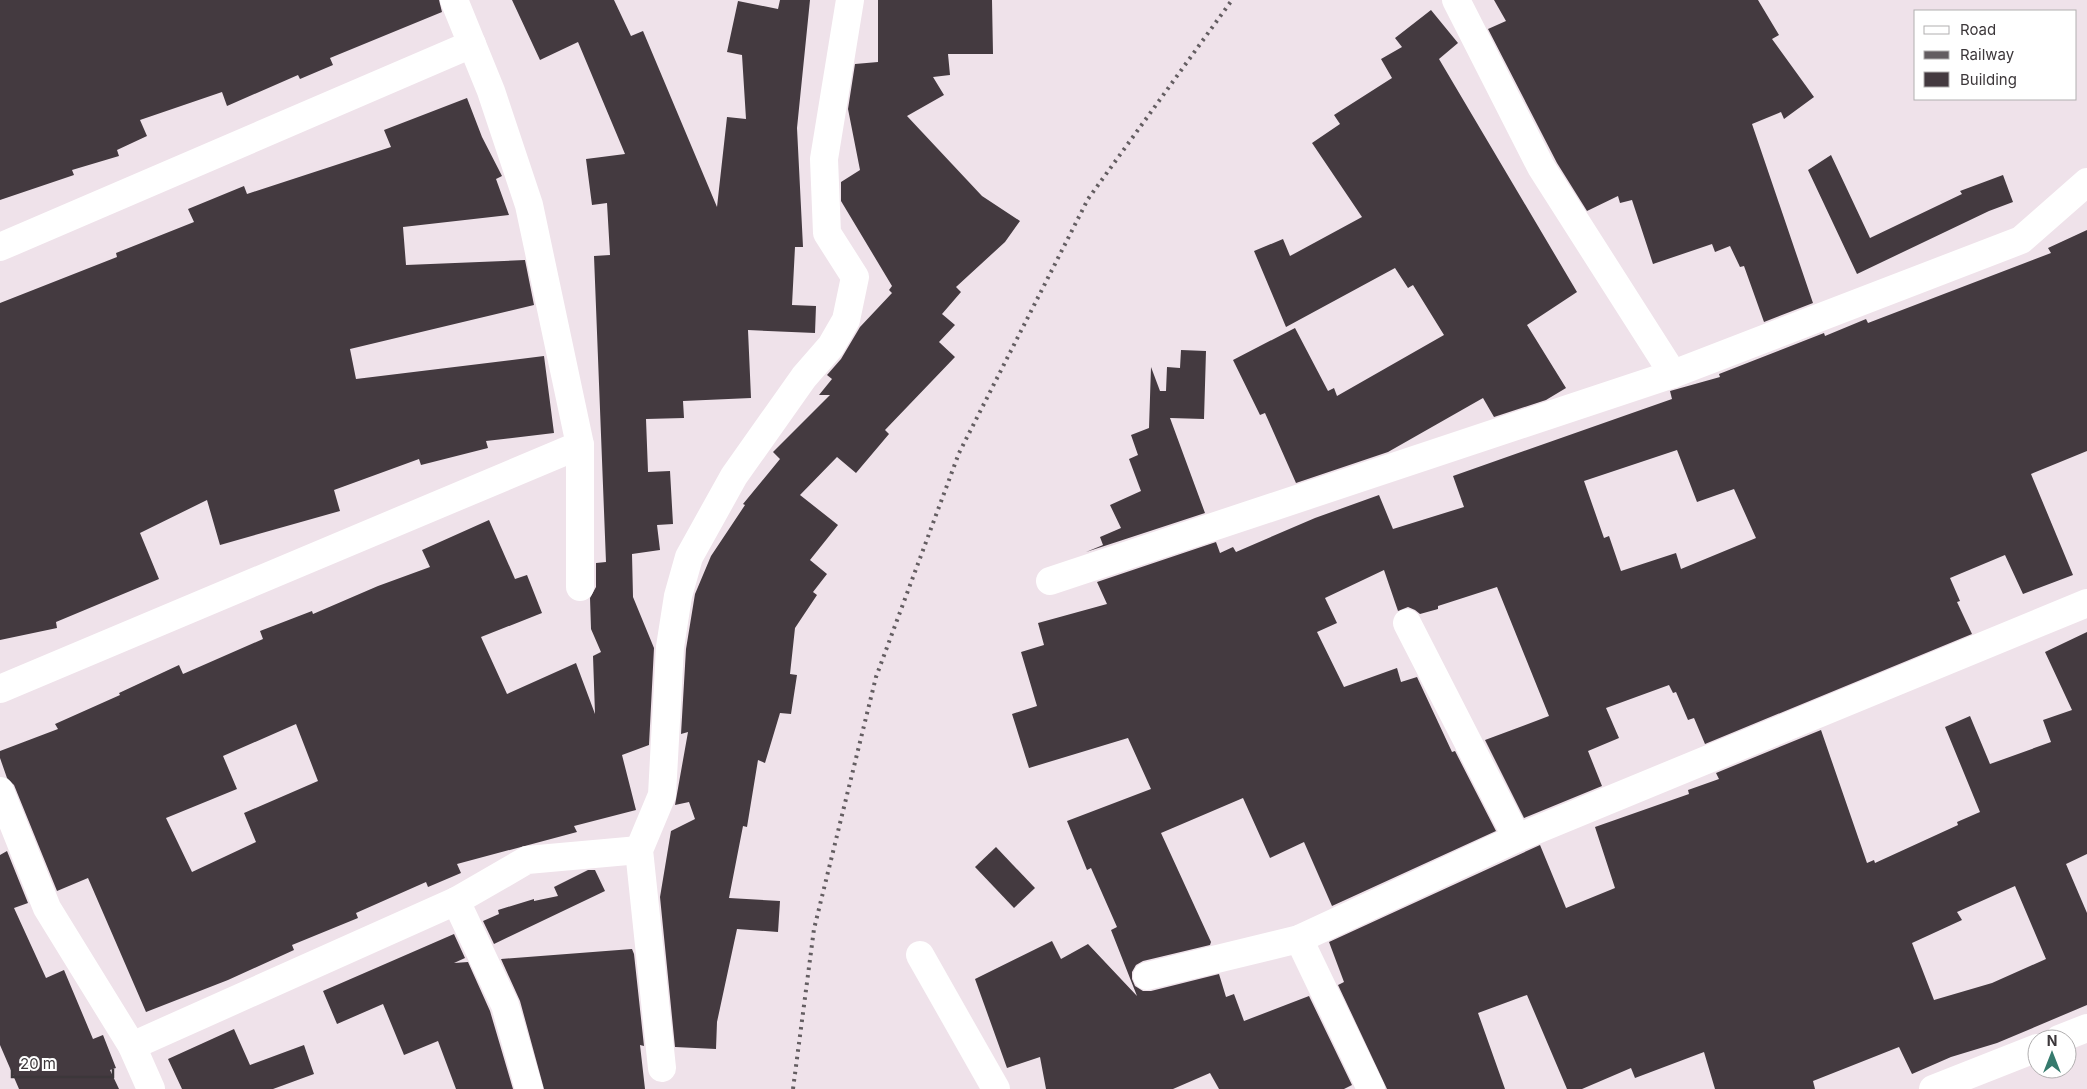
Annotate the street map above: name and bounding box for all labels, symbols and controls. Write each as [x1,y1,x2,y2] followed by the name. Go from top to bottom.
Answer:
[1914,10,2077,100] legend
[1960,20,1996,39] text: Road
[1960,45,2015,64] text: Railway
[1960,70,2017,89] text: Building
[2027,1029,2077,1079] north arrow
[2047,1032,2057,1049] text: N
[12,1046,114,1078] scale bar
[20,1054,56,1073] text: 20 m

